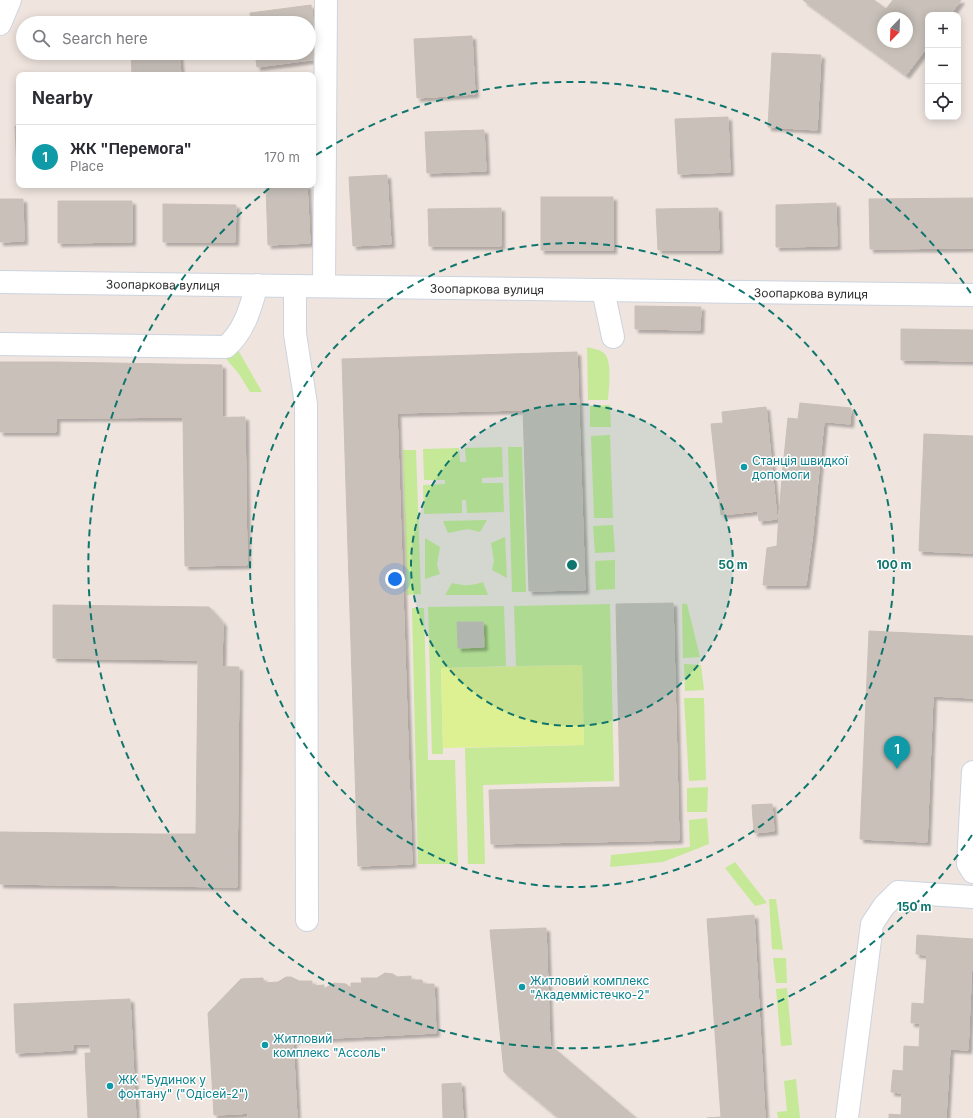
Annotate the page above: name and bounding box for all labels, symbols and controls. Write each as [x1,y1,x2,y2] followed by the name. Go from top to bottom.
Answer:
[877,12,913,48] north arrow
[925,12,961,120] map controls
[925,12,961,48] button: +
[16,16,316,60] search box
[30,27,52,49] icon: search
[62,29,148,48] text: Search here
[925,48,961,84] button: −
[925,84,961,120] button: locate
[32,88,93,108] text: Nearby
[70,139,192,158] text: ЖК "Перемога"
[42,149,48,165] text: 1
[264,149,300,165] text: 170 m
[70,158,104,174] text: Place
[106,276,220,292] street label: Зоопаркова вулиця
[430,280,544,297] street label: Зоопаркова вулиця
[754,285,868,301] street label: Зоопаркова вулиця
[752,453,849,482] place label: Станція швидкої допомоги
[739,462,749,472] marker: Станція швидкої допомоги
[718,557,748,572] text: 50 m
[876,557,912,572] text: 100 m
[565,558,579,572] centre of rings
[385,569,405,589] your location
[884,736,910,769] pin: 1
[897,899,931,914] text: 150 m
[530,973,650,1002] place label: Житловий комплекс "Академмістечко-2"
[517,982,527,992] marker: Житловий комплекс "Академмістечко-2"
[273,1031,386,1060] place label: Житловий комплекс "Ассоль"
[260,1040,270,1050] marker: Житловий комплекс "Ассоль"
[118,1072,249,1101] place label: ЖК "Будинок у фонтану" ("Одісей-2")
[105,1081,115,1091] marker: ЖК "Будинок у фонтану" ("Одісей-2")

